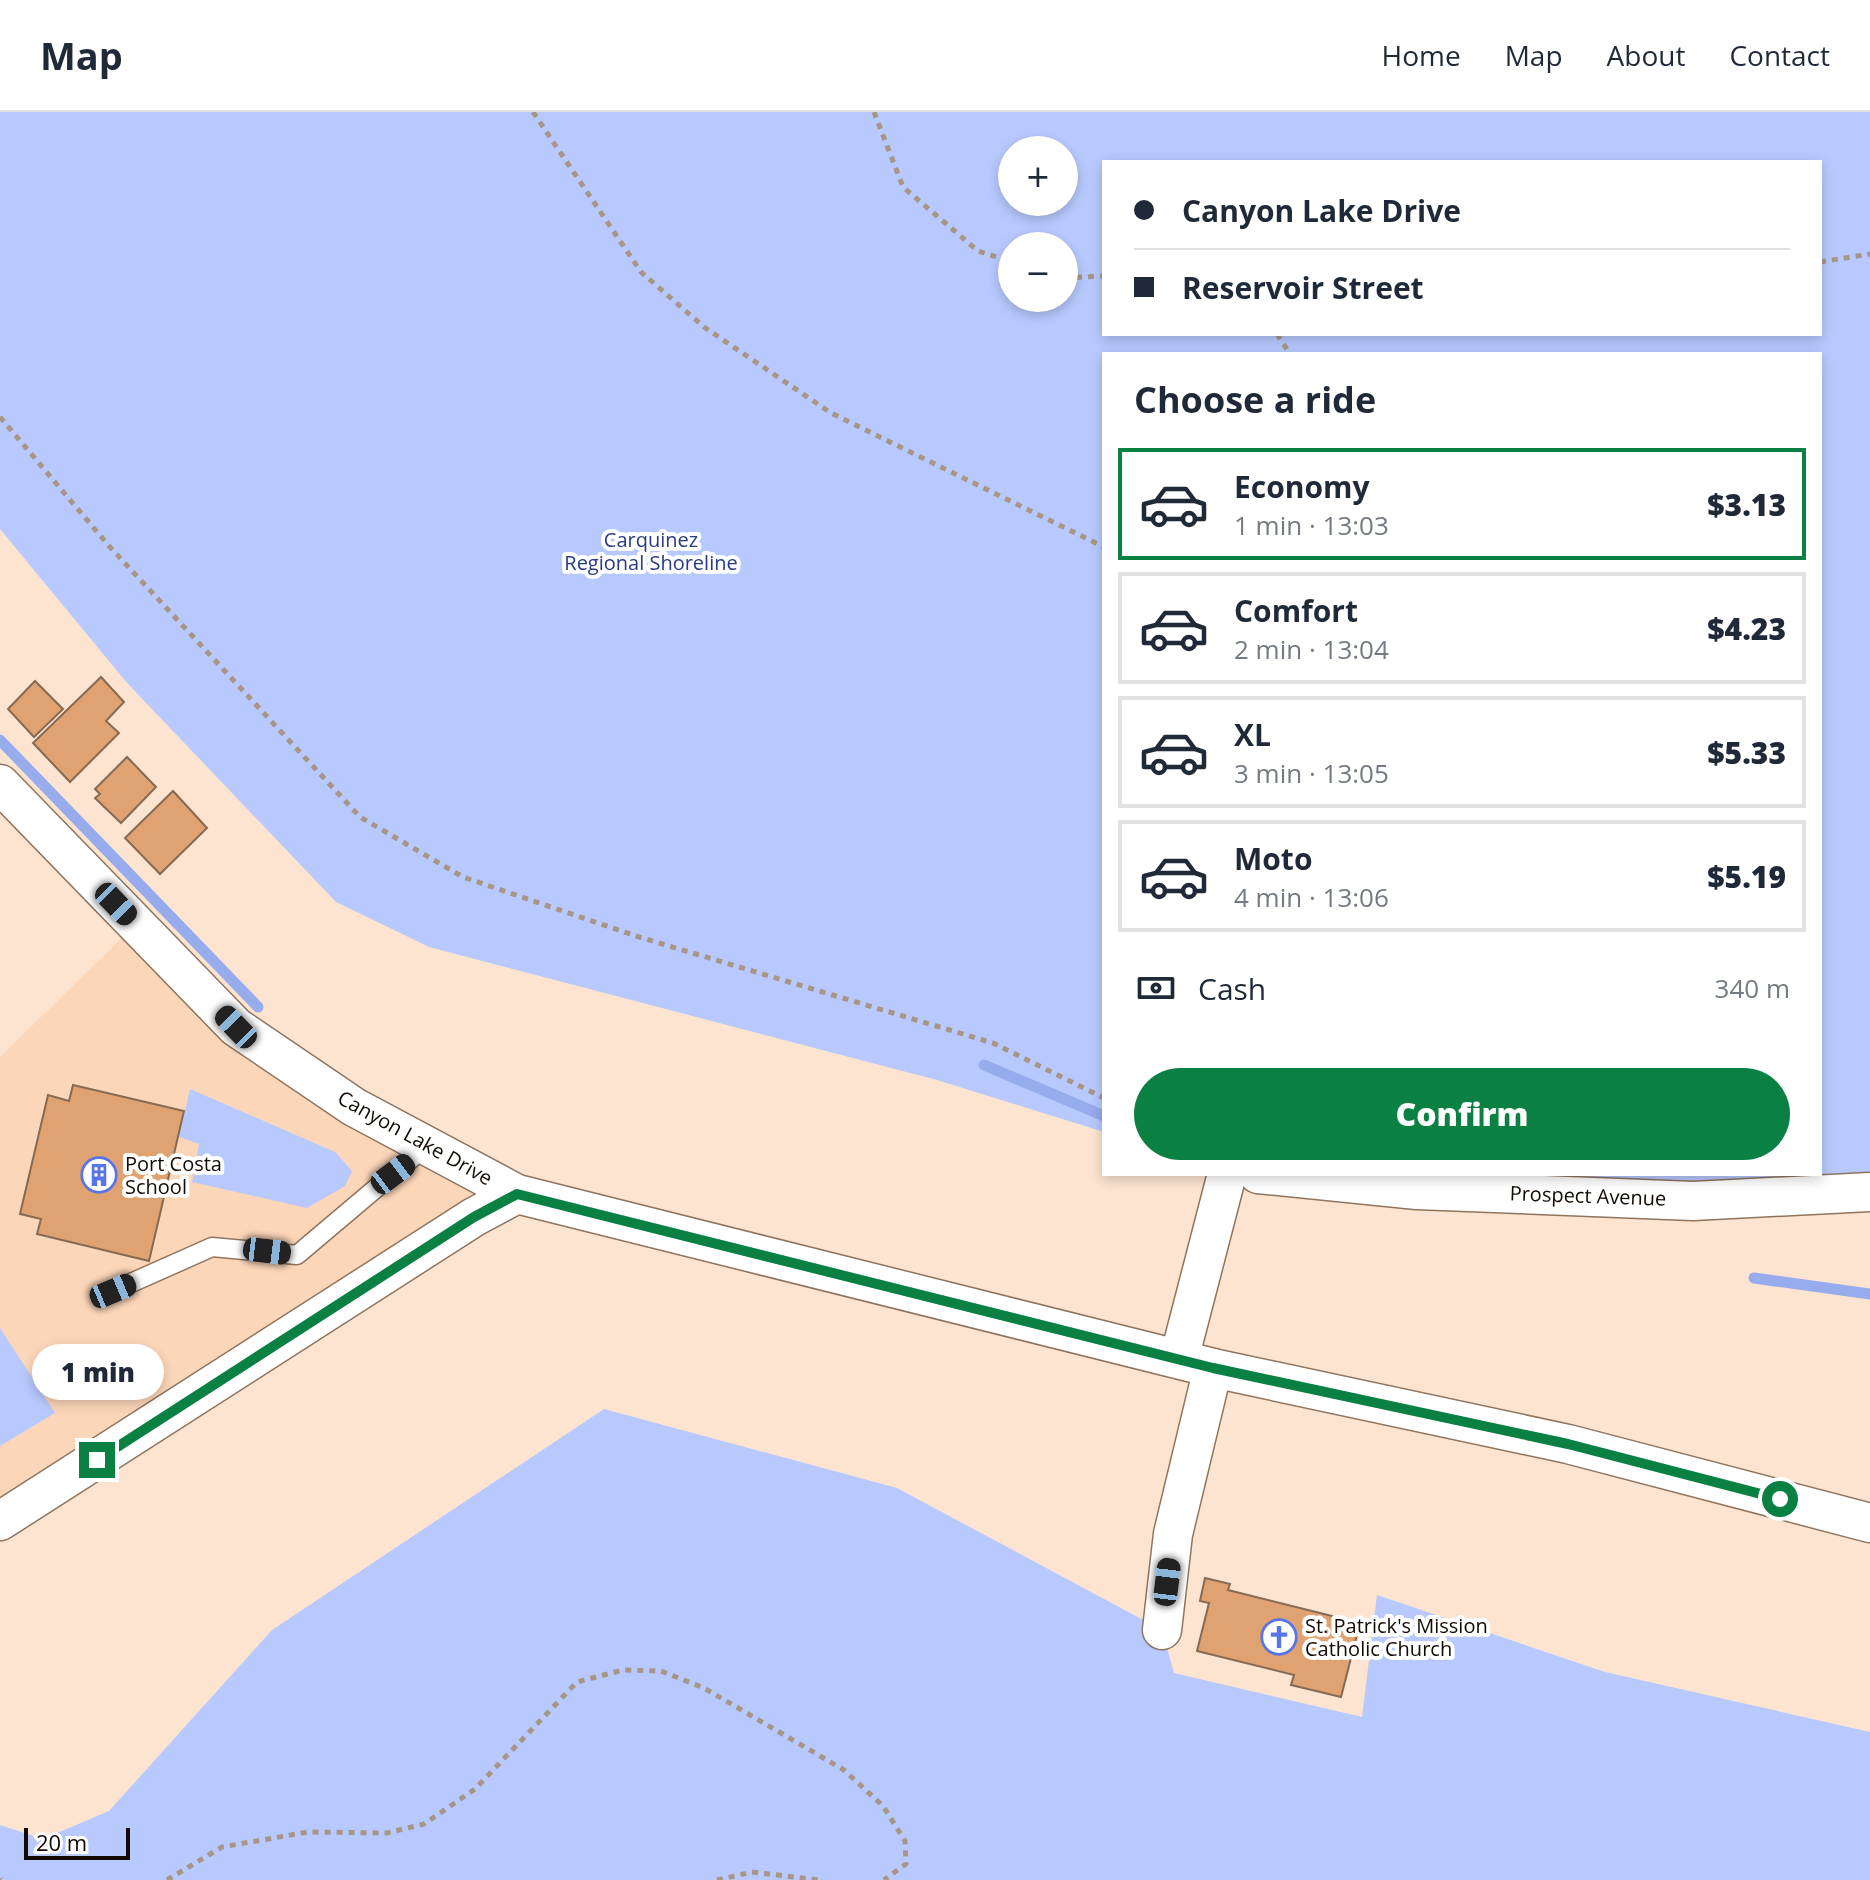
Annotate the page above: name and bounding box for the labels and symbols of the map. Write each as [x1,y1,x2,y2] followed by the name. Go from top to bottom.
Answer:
[564,526,738,576] park label: Carquinez Regional Shoreline
[91,878,141,930] car
[211,1001,261,1053] car
[333,1084,497,1191] street label: Canyon Lake Drive
[125,1150,222,1200] place label: Port Costa School
[367,1150,419,1198] car
[80,1156,118,1194] building icon: Port Costa School
[1509,1179,1667,1212] street label: Prospect Avenue
[242,1236,292,1266] car
[86,1271,140,1311] car
[31,1344,163,1400] callout: 1 min
[79,1442,115,1478] route end
[1762,1481,1798,1517] route start
[1152,1557,1182,1607] car
[1305,1612,1488,1662] place label: St. Patrick's Mission Catholic Church
[1260,1618,1298,1656] church icon: St. Patrick's Mission Catholic Church
[24,1824,130,1860] scale bar

